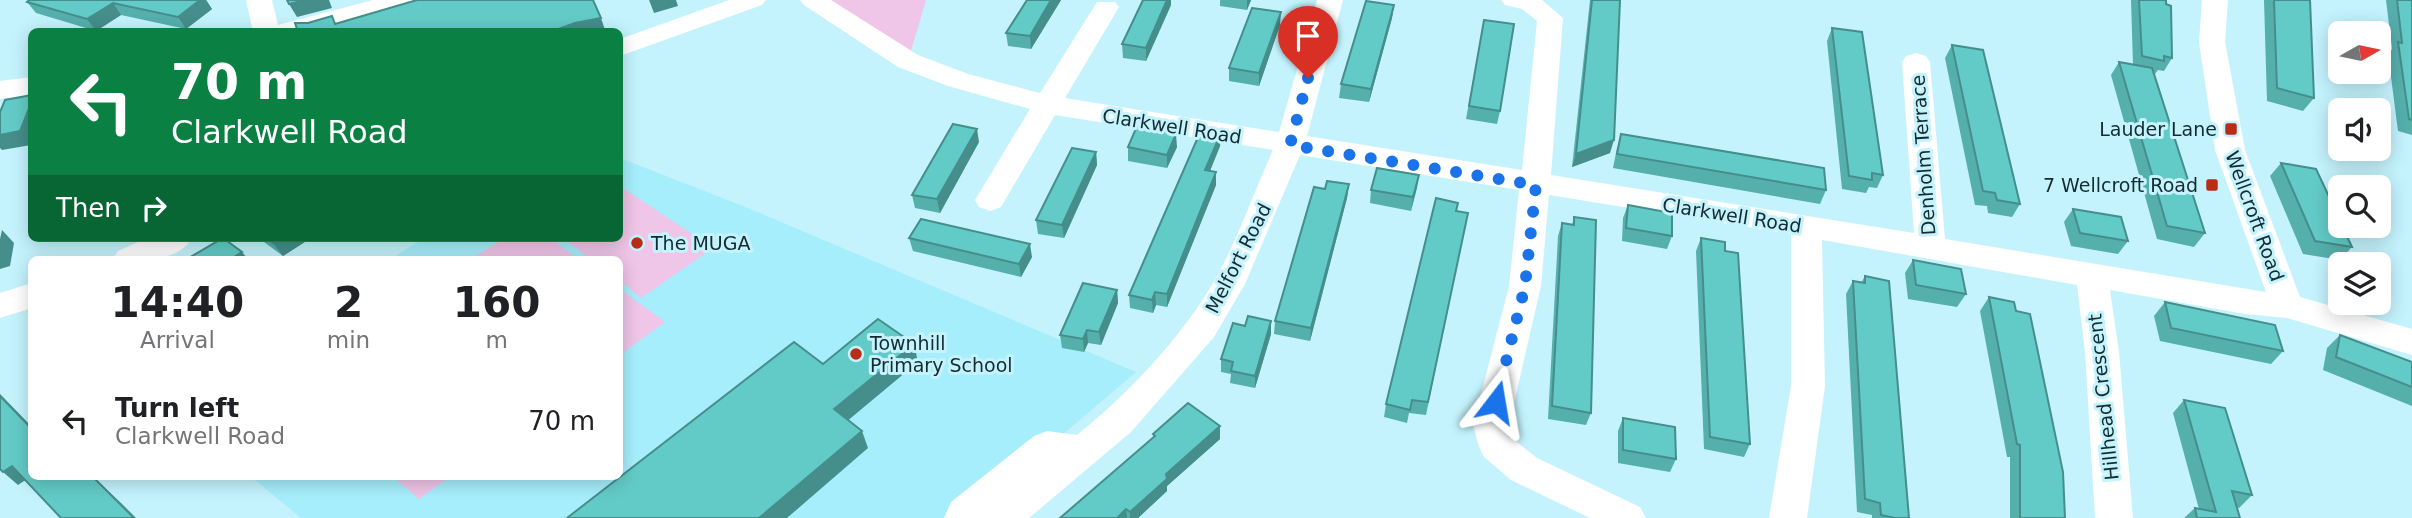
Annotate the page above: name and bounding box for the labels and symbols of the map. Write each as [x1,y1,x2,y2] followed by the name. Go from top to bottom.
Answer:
[1278,6,1338,78] pin
[2328,21,2390,84] north arrow
[1906,74,1940,236] street label: Denholm Terrace
[1101,104,1243,148] street label: Clarkwell Road
[2099,118,2217,140] place label: Lauder Lane
[2223,121,2239,137] marker: Lauder Lane
[2221,148,2289,284] street label: Wellcroft Road
[2043,174,2198,196] place label: 7 Wellcroft Road
[2204,177,2220,193] marker: 7 Wellcroft Road
[1661,193,1803,237] street label: Clarkwell Road
[1201,199,1275,317] street label: Melfort Road
[650,232,750,254] place label: The MUGA
[629,235,645,251] marker: The MUGA
[2083,313,2123,481] street label: Hillhead Crescent
[869,332,1013,376] place label: Townhill Primary School
[848,346,864,362] marker: Townhill Primary School
[1459,365,1533,439] position arrow

